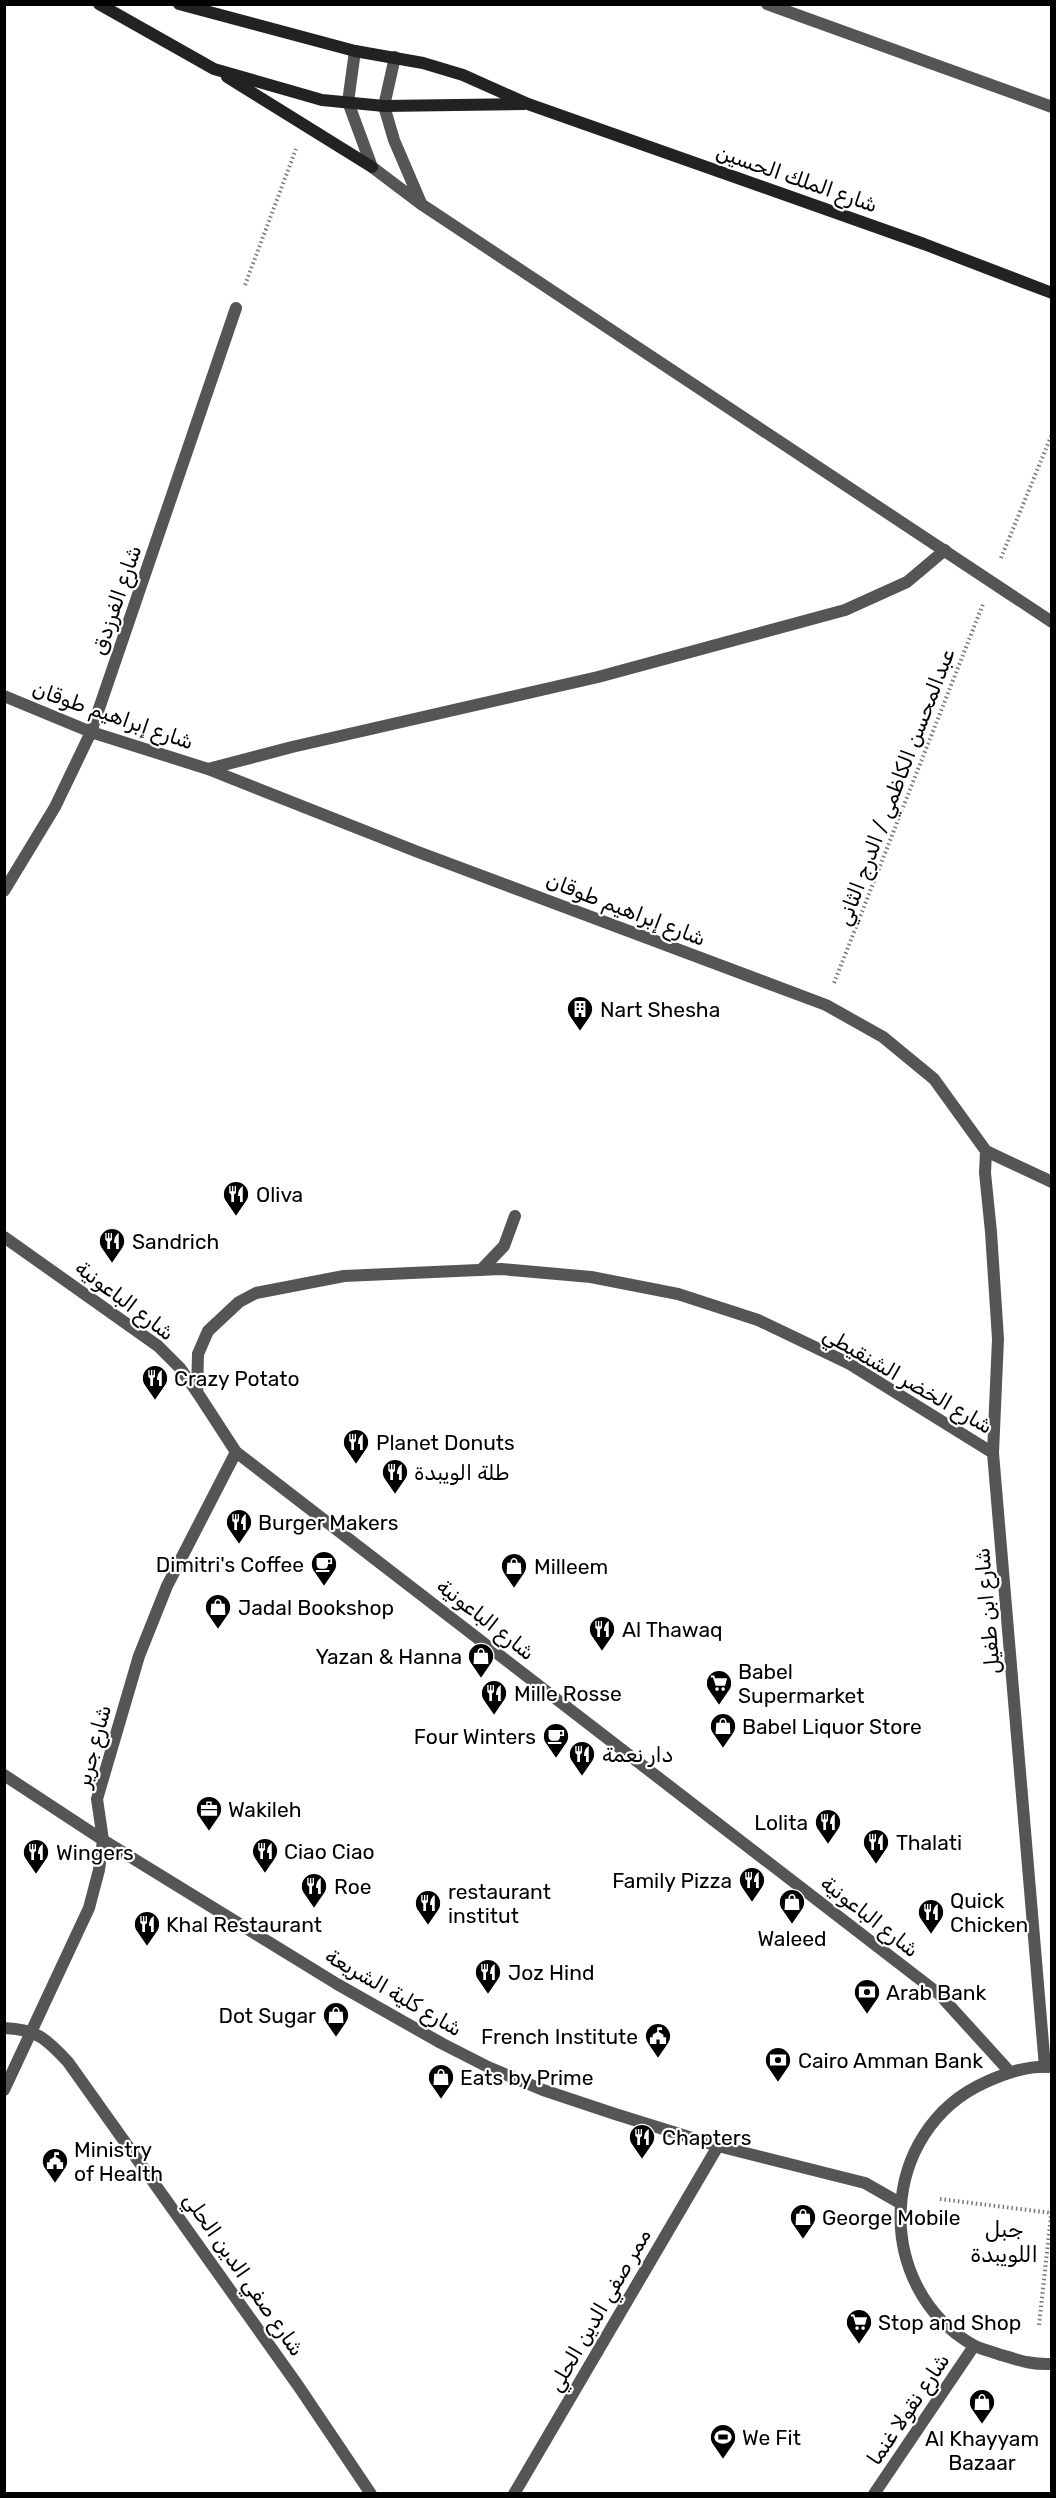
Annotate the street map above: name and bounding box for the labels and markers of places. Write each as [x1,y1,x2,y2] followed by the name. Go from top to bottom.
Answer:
[565,994,595,1032] building icon: Nart Shesha
[600,997,720,1022] place label: Nart Shesha
[221,1179,251,1217] restaurant icon: Oliva
[256,1182,303,1207] place label: Oliva
[97,1226,127,1264] restaurant icon: Sandrich
[132,1229,219,1254] place label: Sandrich
[140,1363,170,1401] restaurant icon: Crazy Potato
[174,1366,299,1391] place label: Crazy Potato
[341,1427,371,1465] restaurant icon: Planet Donuts
[376,1430,515,1455] place label: Planet Donuts
[380,1457,410,1495] restaurant icon: طلة الويبدة
[414,1460,510,1485] place label: طلة الويبدة
[224,1507,254,1545] restaurant icon: Burger Makers
[258,1510,398,1535] place label: Burger Makers
[309,1549,339,1587] cafe icon: Dimitri's Coffee
[499,1551,529,1589] shop icon: Milleem
[156,1552,304,1577] place label: Dimitri's Coffee
[534,1554,608,1579] place label: Milleem
[203,1592,233,1630] shop icon: Jadal Bookshop
[238,1595,394,1620] place label: Jadal Bookshop
[587,1614,617,1652] restaurant icon: Al Thawaq
[622,1617,723,1642] place label: Al Thawaq
[466,1641,496,1679] shop icon: Yazan & Hanna
[315,1644,462,1669] place label: Yazan & Hanna
[738,1659,864,1708] place label: Babel Supermarket
[704,1668,734,1706] supermarket icon: Babel Supermarket
[479,1678,509,1716] restaurant icon: Mille Rosse
[514,1681,622,1706] place label: Mille Rosse
[708,1711,738,1749] shop icon: Babel Liquor Store
[742,1714,922,1739] place label: Babel Liquor Store
[541,1721,571,1759] cafe icon: Four Winters
[414,1724,536,1749] place label: Four Winters
[567,1739,597,1777] restaurant icon: دار نعمة
[602,1742,673,1767] place label: دار نعمة
[194,1794,224,1832] office icon: Wakileh
[228,1797,302,1822] place label: Wakileh
[813,1807,843,1845] restaurant icon: Lolita
[754,1810,808,1835] place label: Lolita
[861,1827,891,1865] restaurant icon: Thalati
[896,1830,962,1855] place label: Thalati
[250,1836,280,1874] restaurant icon: Ciao Ciao
[21,1837,51,1875] restaurant icon: Wingers
[284,1839,375,1864] place label: Ciao Ciao
[56,1840,134,1865] place label: Wingers
[737,1865,767,1903] restaurant icon: Family Pizza
[612,1868,732,1893] place label: Family Pizza
[299,1871,329,1909] restaurant icon: Roe
[334,1874,371,1899] place label: Roe
[448,1879,551,1928] place label: restaurant institut
[777,1887,807,1925] shop icon: Waleed
[413,1888,443,1926] restaurant icon: restaurant institut
[950,1888,1028,1937] place label: Quick Chicken
[916,1897,946,1935] restaurant icon: Quick Chicken
[132,1909,162,1947] restaurant icon: Khal Restaurant
[166,1912,322,1937] place label: Khal Restaurant
[757,1926,827,1951] place label: Waleed
[473,1957,503,1995] restaurant icon: Joz Hind
[508,1960,594,1985] place label: Joz Hind
[852,1977,882,2015] bank icon: Arab Bank
[886,1980,986,2005] place label: Arab Bank
[321,2000,351,2038] shop icon: Dot Sugar
[218,2003,316,2028] place label: Dot Sugar
[643,2021,673,2059] public building icon: French Institute
[481,2024,638,2049] place label: French Institute
[763,2045,793,2083] bank icon: Cairo Amman Bank
[798,2048,983,2073] place label: Cairo Amman Bank
[426,2062,456,2100] shop icon: Eats by Prime
[460,2065,594,2090] place label: Eats by Prime
[627,2122,657,2160] restaurant icon: Chapters
[662,2125,751,2150] place label: Chapters
[74,2137,163,2186] place label: Ministry of Health
[40,2146,70,2184] public building icon: Ministry of Health
[788,2202,818,2240] shop icon: George Mobile
[822,2205,960,2230] place label: George Mobile
[844,2307,874,2345] supermarket icon: Stop and Shop
[878,2310,1021,2335] place label: Stop and Shop
[967,2387,997,2425] shop icon: Al Khayyam Bazaar
[708,2422,738,2460] sports icon: We Fit
[742,2425,801,2450] place label: We Fit
[925,2426,1039,2475] place label: Al Khayyam Bazaar

